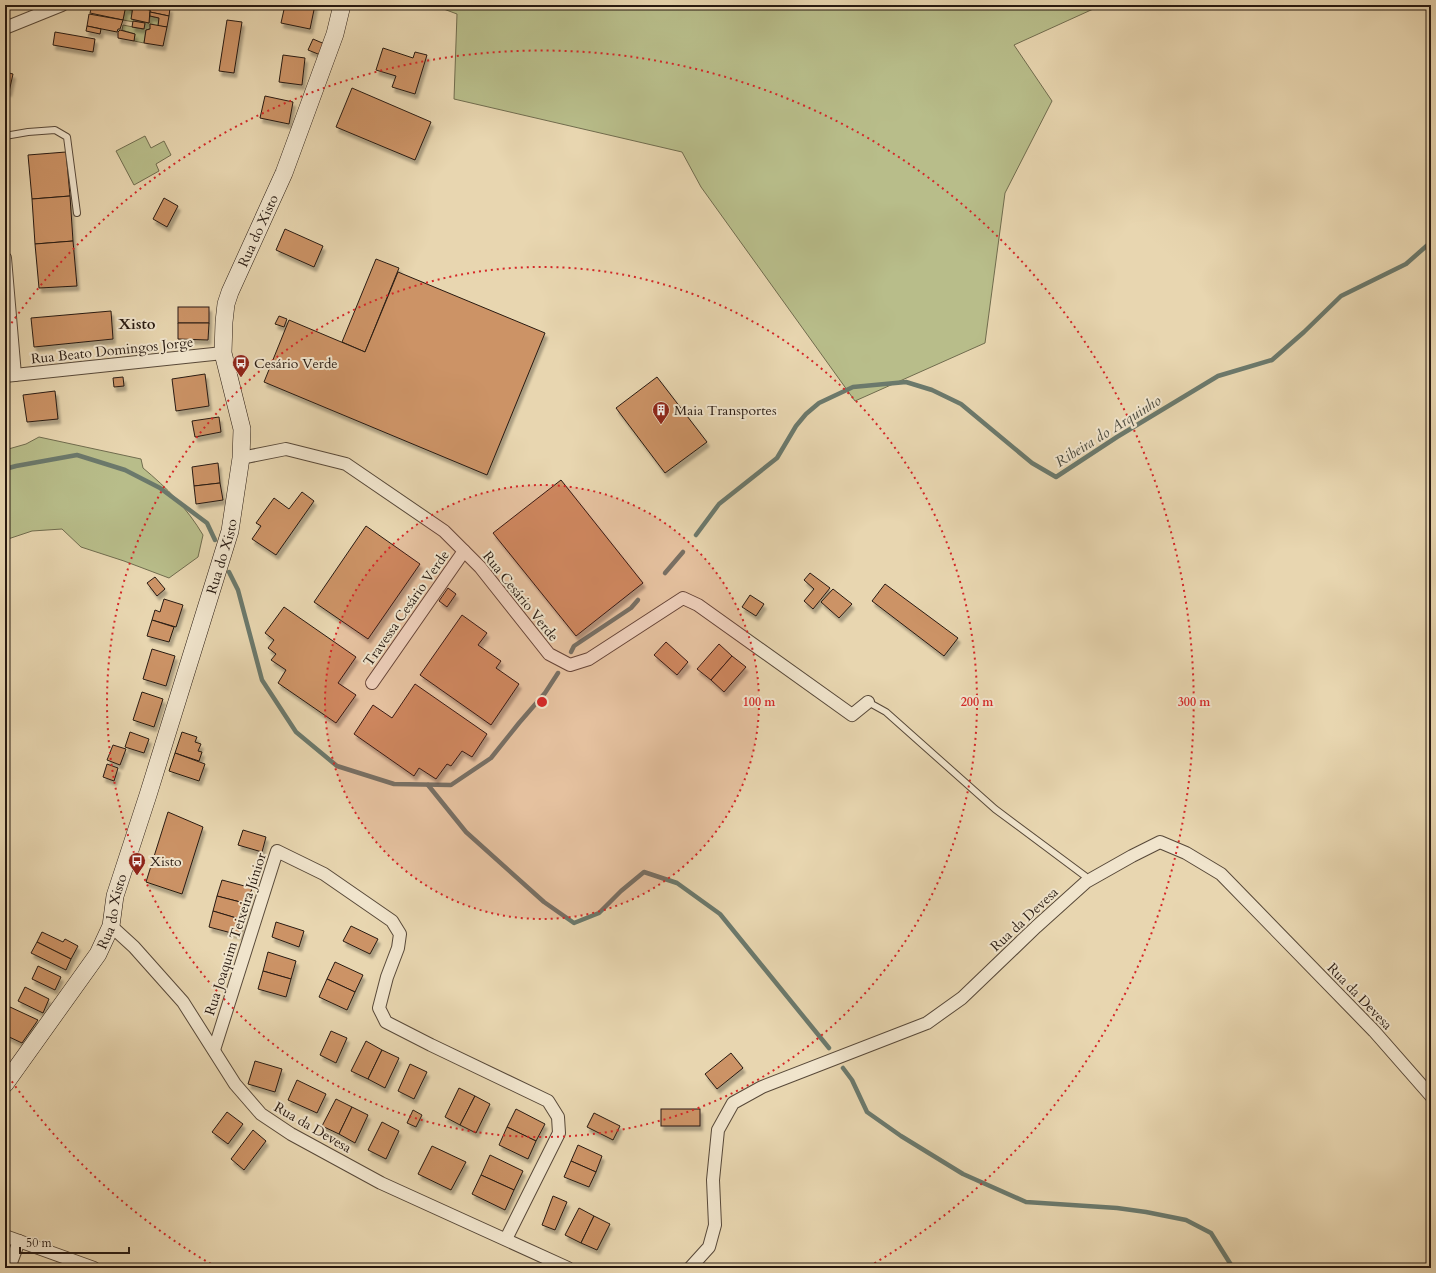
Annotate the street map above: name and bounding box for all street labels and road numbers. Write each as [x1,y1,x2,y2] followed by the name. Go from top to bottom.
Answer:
[234,191,283,270] street label: Rua do Xisto
[30,333,194,368] street label: Rua Beato Domingos Jorge
[202,517,242,597] street label: Rua do Xisto
[359,546,454,670] street label: Travessa Cesário Verde
[478,547,563,645] street label: Rua Cesário Verde
[200,850,271,1018] street label: Rua Joaquim Teixeira Júnior
[92,871,132,952] street label: Rua do Xisto
[986,883,1062,956] street label: Rua da Devesa
[1323,959,1396,1034] street label: Rua da Devesa
[271,1098,355,1157] street label: Rua da Devesa

